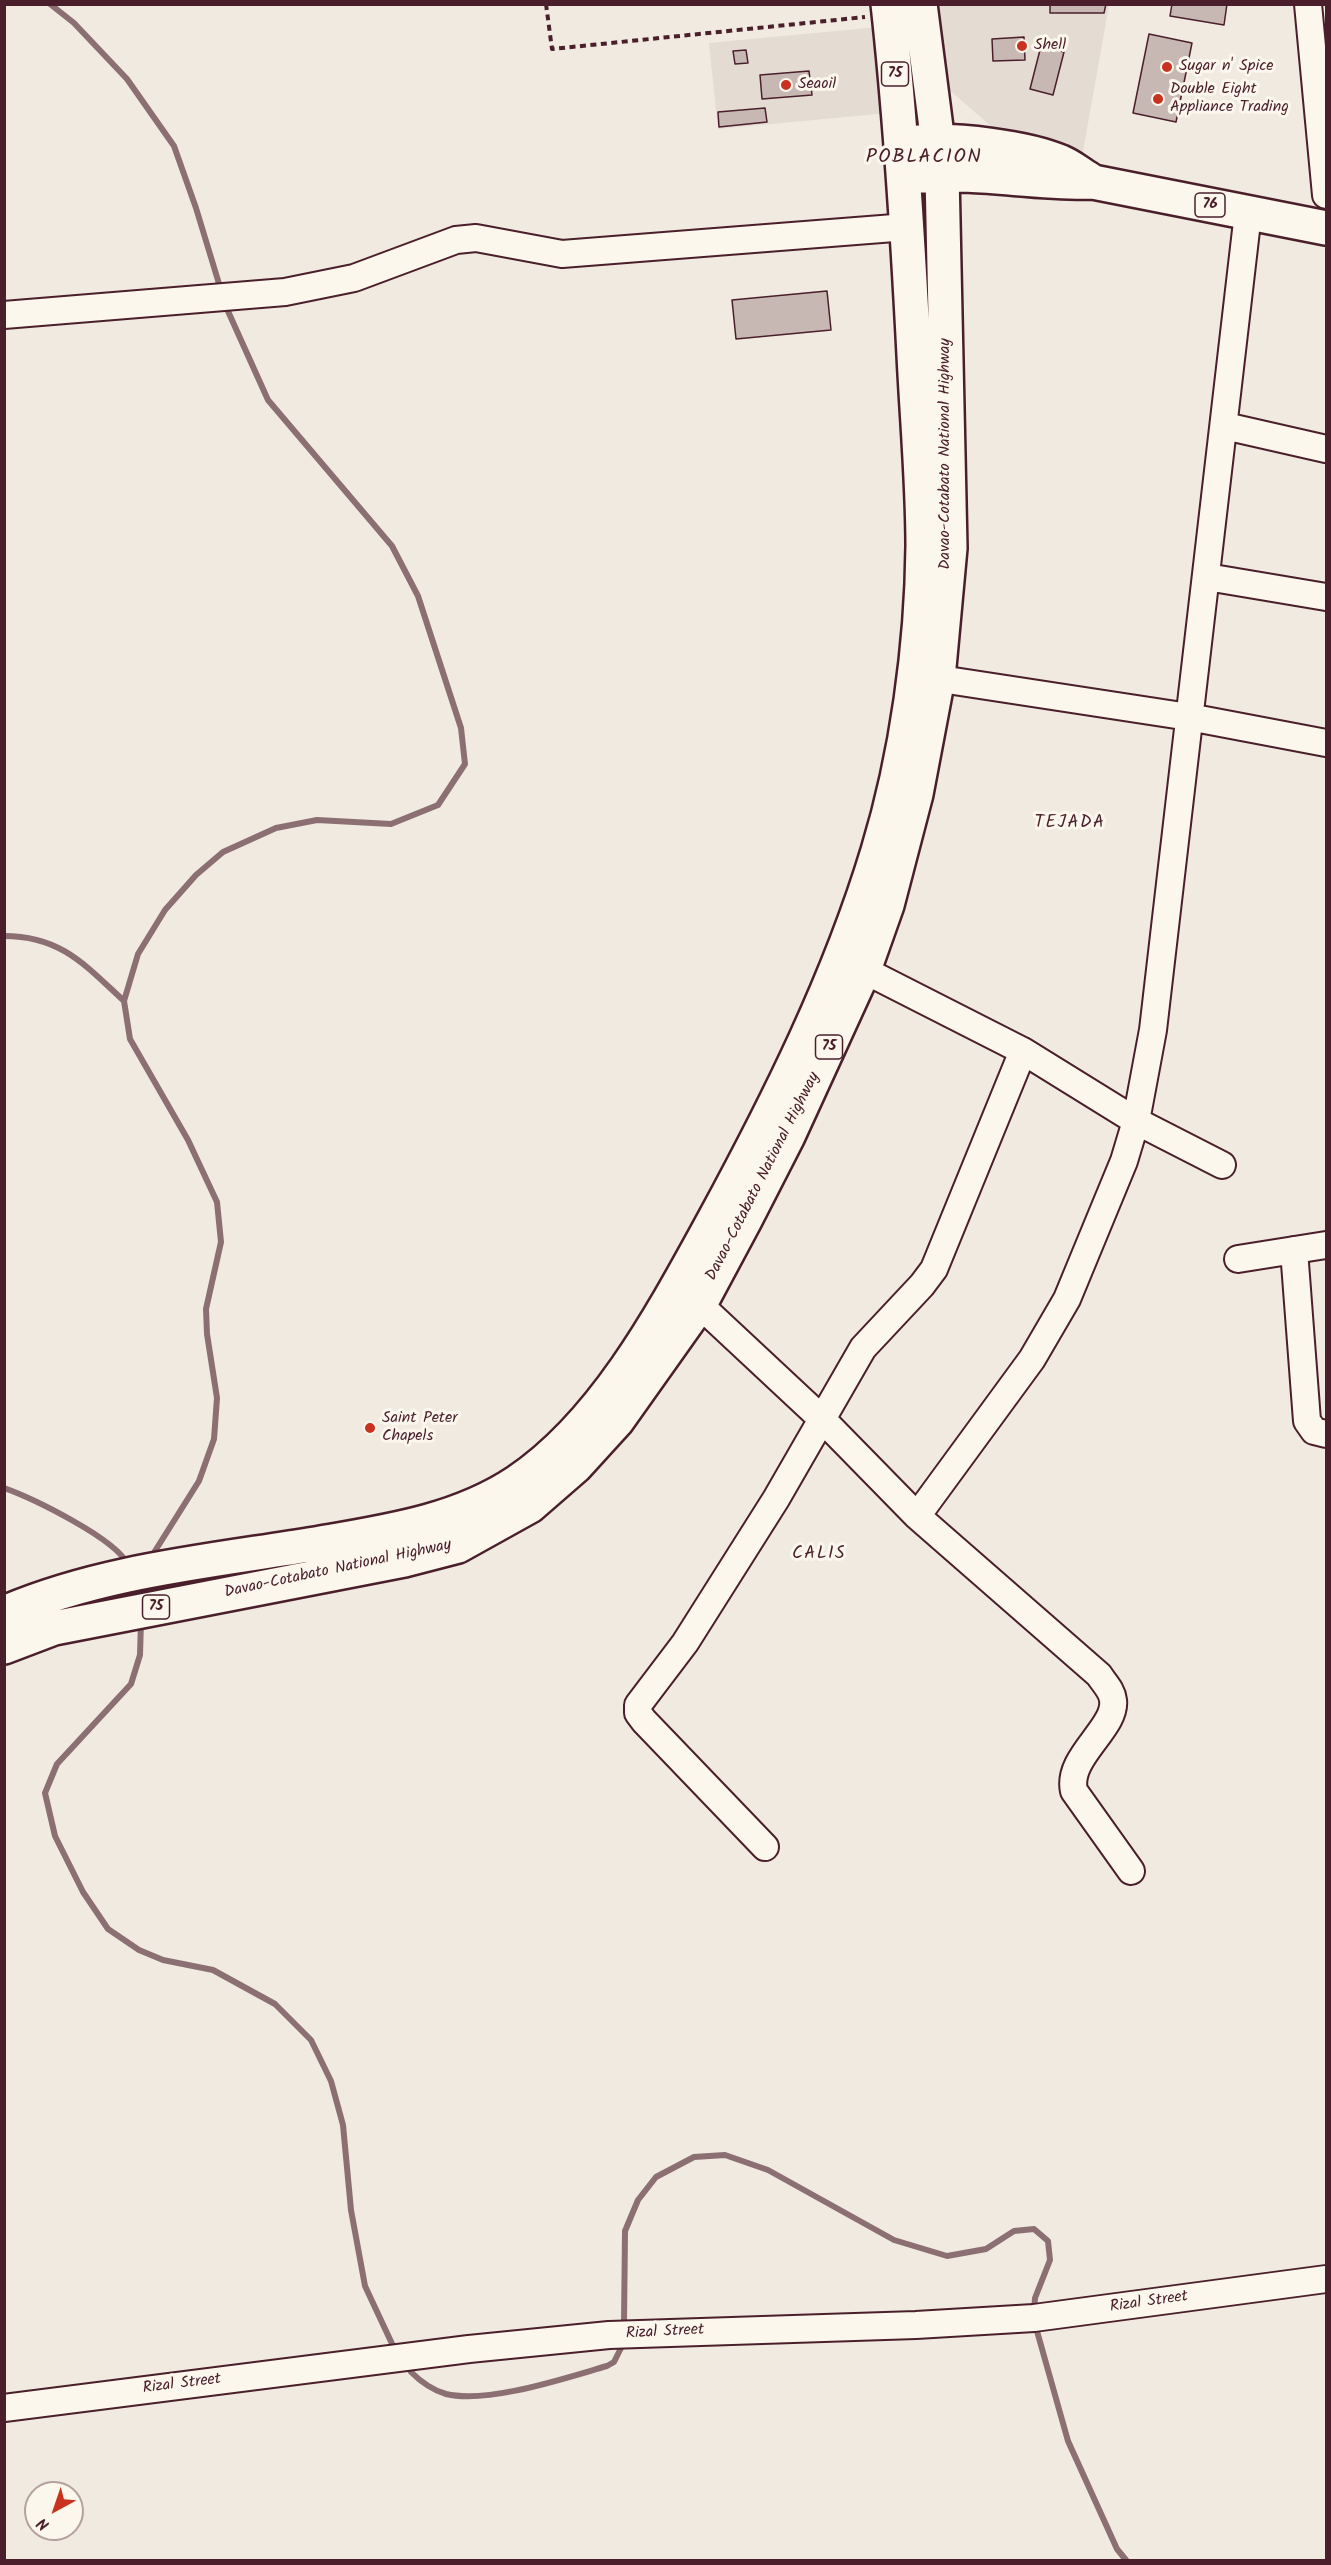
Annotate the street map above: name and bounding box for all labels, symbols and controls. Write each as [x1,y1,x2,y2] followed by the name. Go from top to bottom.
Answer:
[1034,36,1066,56] place label: Shell
[1015,39,1029,53] marker: Shell
[1179,57,1274,77] place label: Sugar n' Spice
[1160,60,1174,74] marker: Sugar n' Spice
[882,62,908,86] road number: 75
[798,75,836,95] place label: Seaoil
[779,78,793,92] marker: Seaoil
[1170,80,1289,118] place label: Double Eight Appliance Trading
[1151,92,1165,106] marker: Double Eight Appliance Trading
[866,147,982,171] district label: POBLACION
[1195,193,1225,217] road number: 76
[936,338,956,570] street label: Davao-Cotabato National Highway
[1034,813,1106,835] district label: TEJADA
[816,1035,842,1059] road number: 75
[703,1070,825,1284] street label: Davao-Cotabato National Highway
[382,1409,458,1447] place label: Saint Peter Chapels
[363,1421,377,1435] marker: Saint Peter Chapels
[223,1537,453,1603] street label: Davao-Cotabato National Highway
[792,1544,846,1566] district label: CALIS
[142,1595,170,1619] road number: 75
[1109,2288,1189,2318] street label: Rizal Street
[625,2321,705,2345] street label: Rizal Street
[142,2371,222,2399] street label: Rizal Street
[24,2481,84,2541] north arrow
[31,2511,55,2536] text: N

